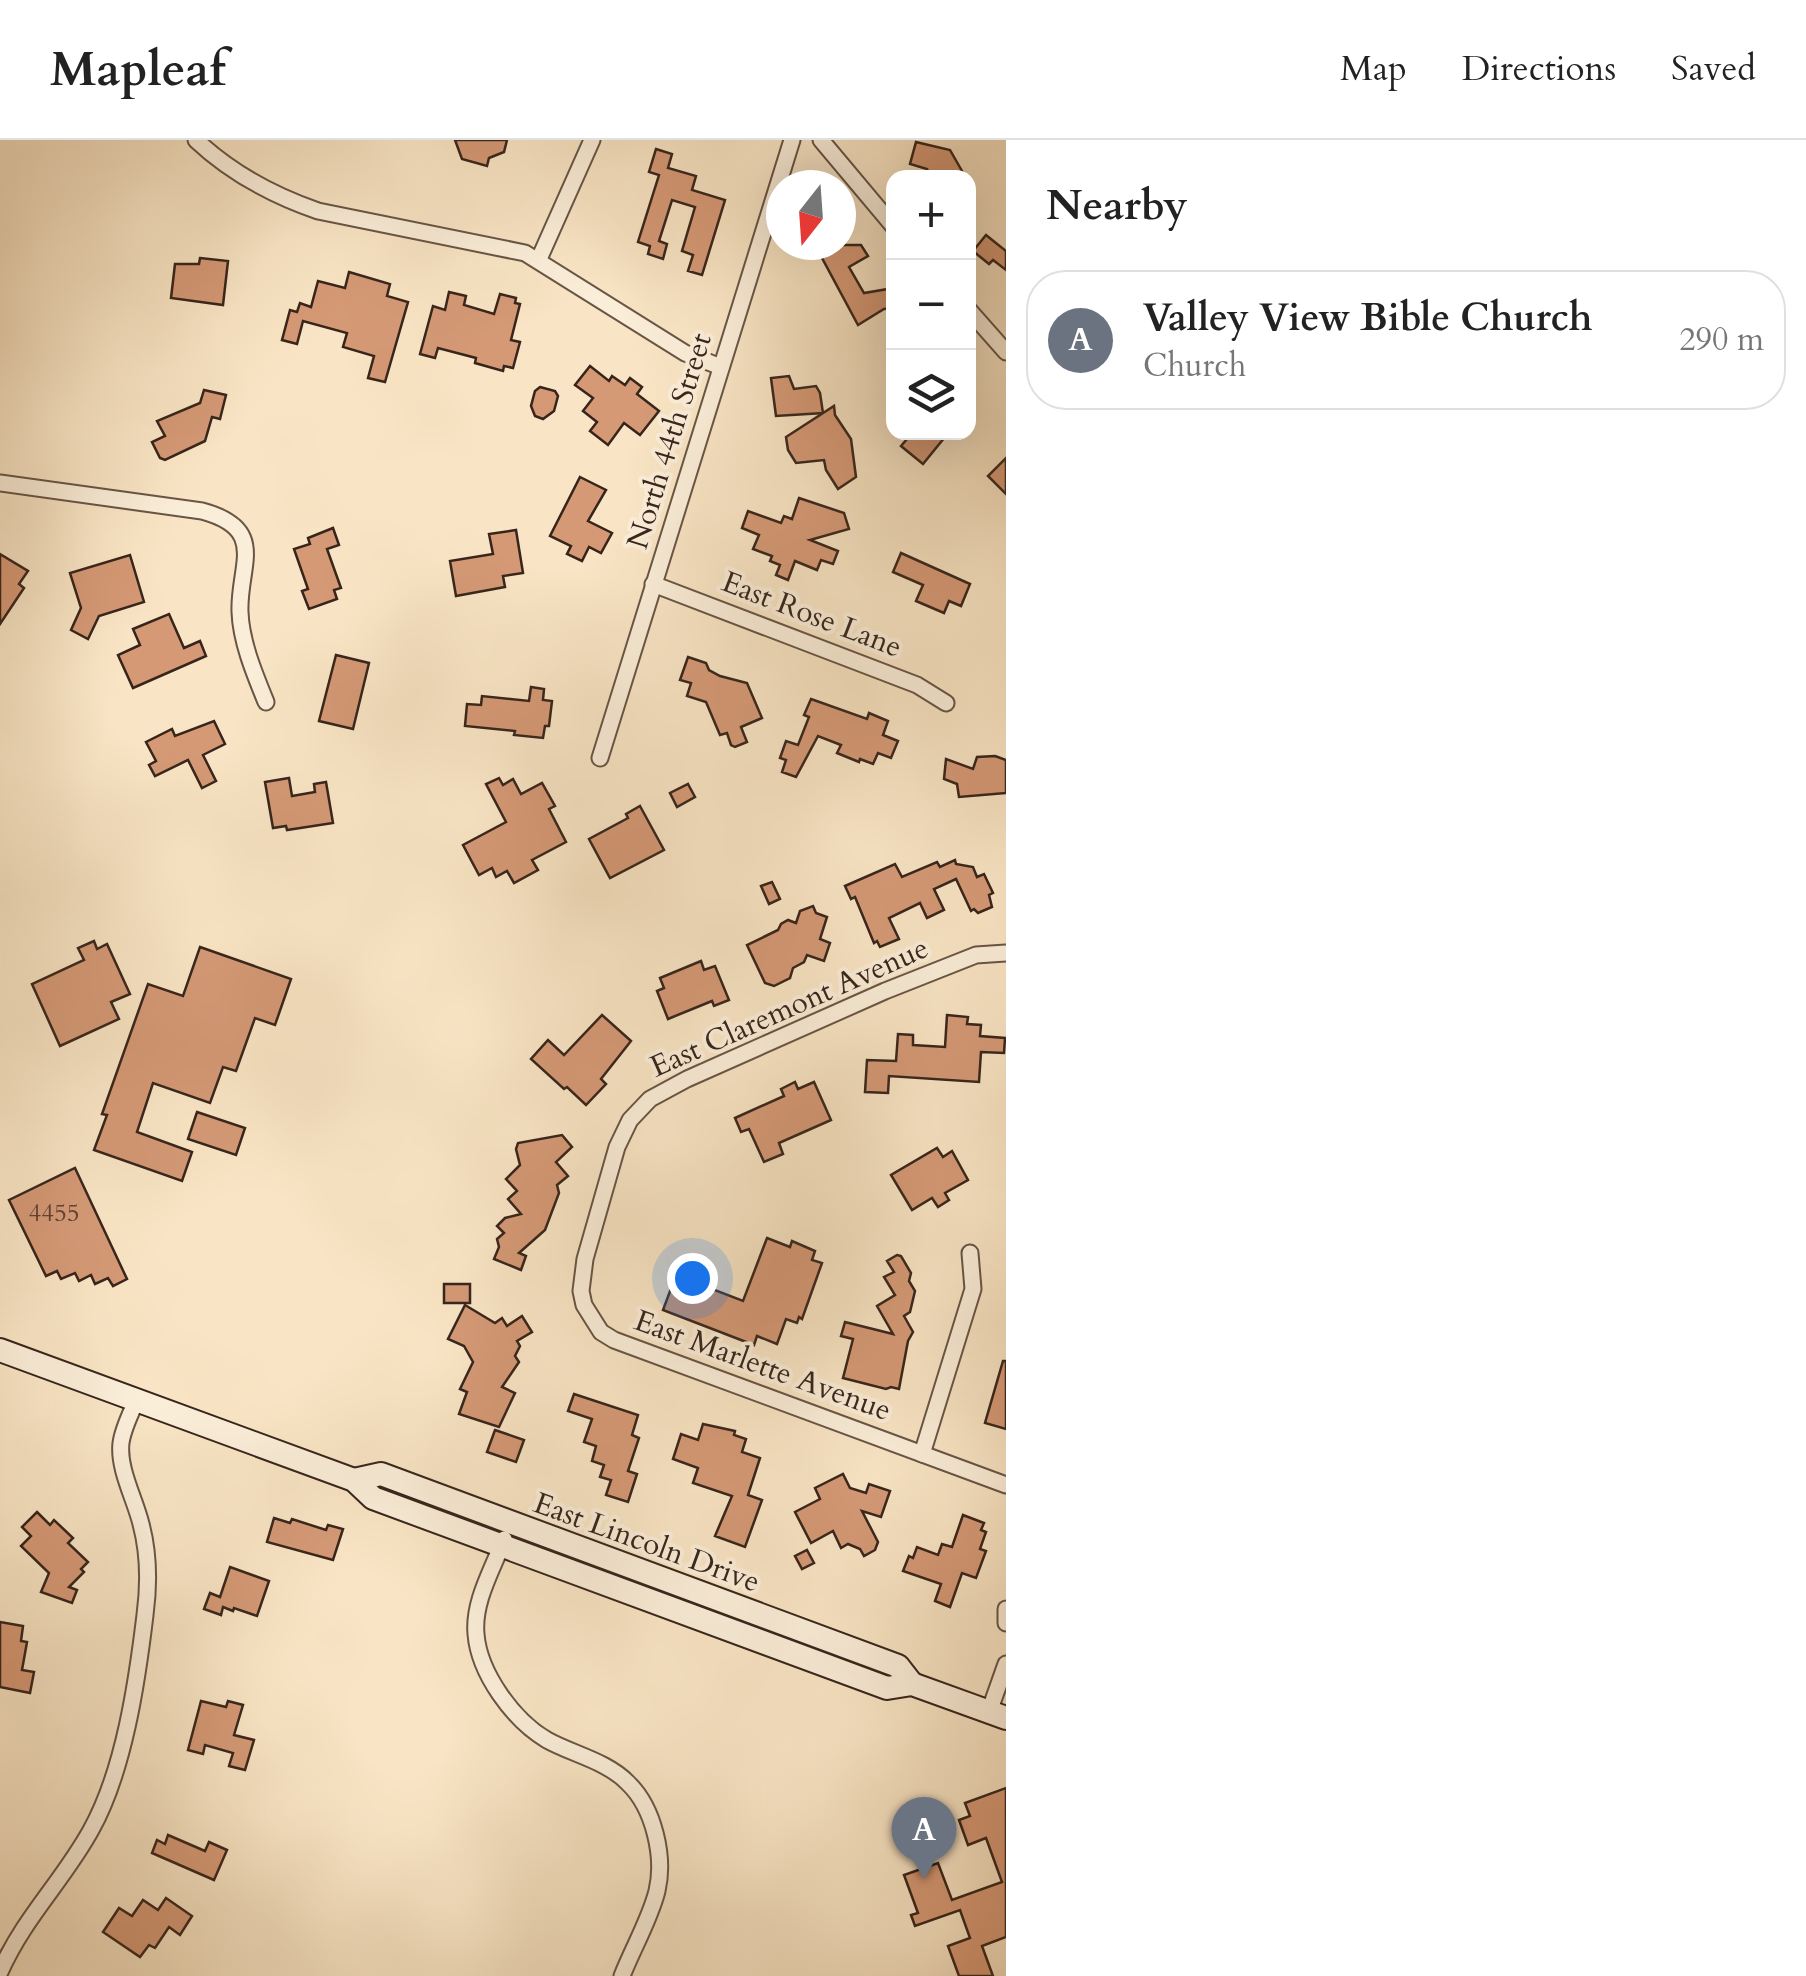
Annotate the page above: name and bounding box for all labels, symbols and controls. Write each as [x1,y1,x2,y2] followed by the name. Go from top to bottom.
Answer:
[50,37,226,102] text: Mapleaf
[1340,45,1407,93] text: Map
[1462,45,1616,93] text: Directions
[1671,45,1756,93] text: Saved
[766,170,856,260] north arrow
[886,170,976,440] map controls
[886,170,976,260] button: +
[1046,177,1188,234] text: Nearby
[886,260,976,350] button: −
[1143,292,1592,344] text: Valley View Bible Church
[1068,318,1093,362] text: A
[1679,318,1764,362] text: 290 m
[617,328,722,554] street label: North 44th Street
[1143,344,1246,388] text: Church
[886,350,976,440] button: layers
[716,561,908,668] street label: East Rose Lane
[644,928,935,1087] street label: East Claremont Avenue
[28,1196,80,1230] house number: 4455
[667,1253,718,1304] your location
[629,1300,897,1431] street label: East Marlette Avenue
[528,1483,766,1602] street label: East Lincoln Drive
[892,1796,956,1879] pin: A

